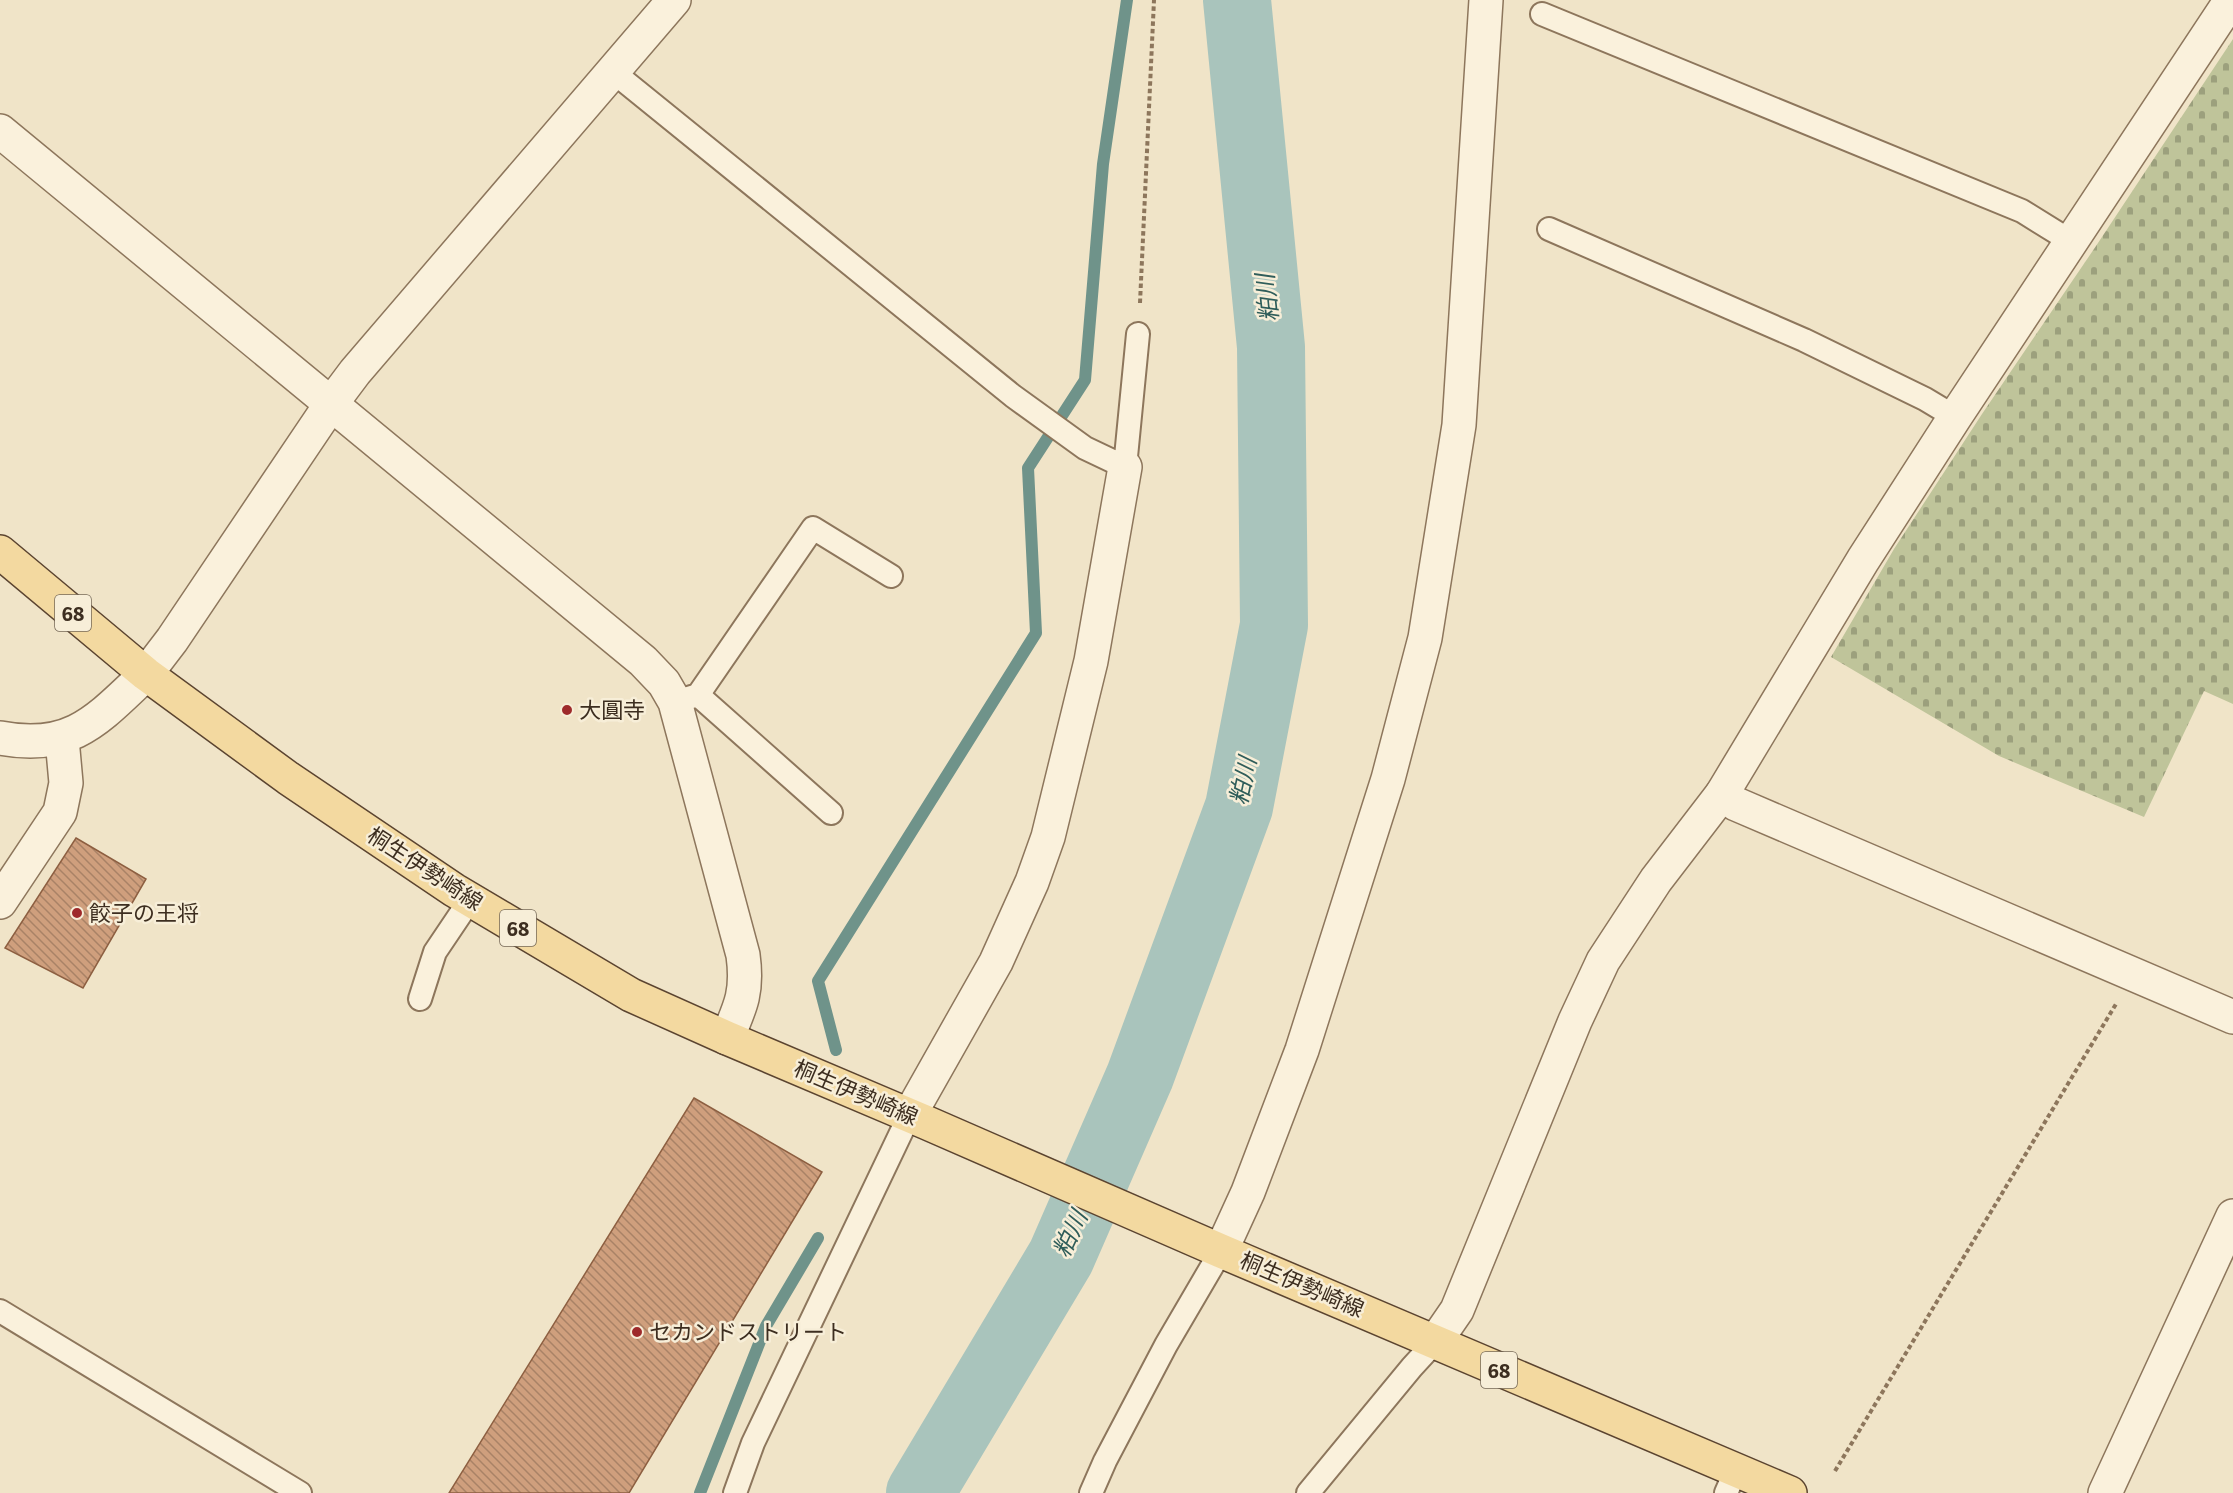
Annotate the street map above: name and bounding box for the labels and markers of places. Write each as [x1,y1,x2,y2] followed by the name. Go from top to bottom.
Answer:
[579,697,645,724] place label: 大圓寺
[560,703,574,717] marker: 大圓寺
[89,900,199,927] place label: 餃子の王将
[70,906,84,920] marker: 餃子の王将
[649,1319,847,1346] place label: セカンドストリート
[630,1325,644,1339] marker: セカンドストリート

